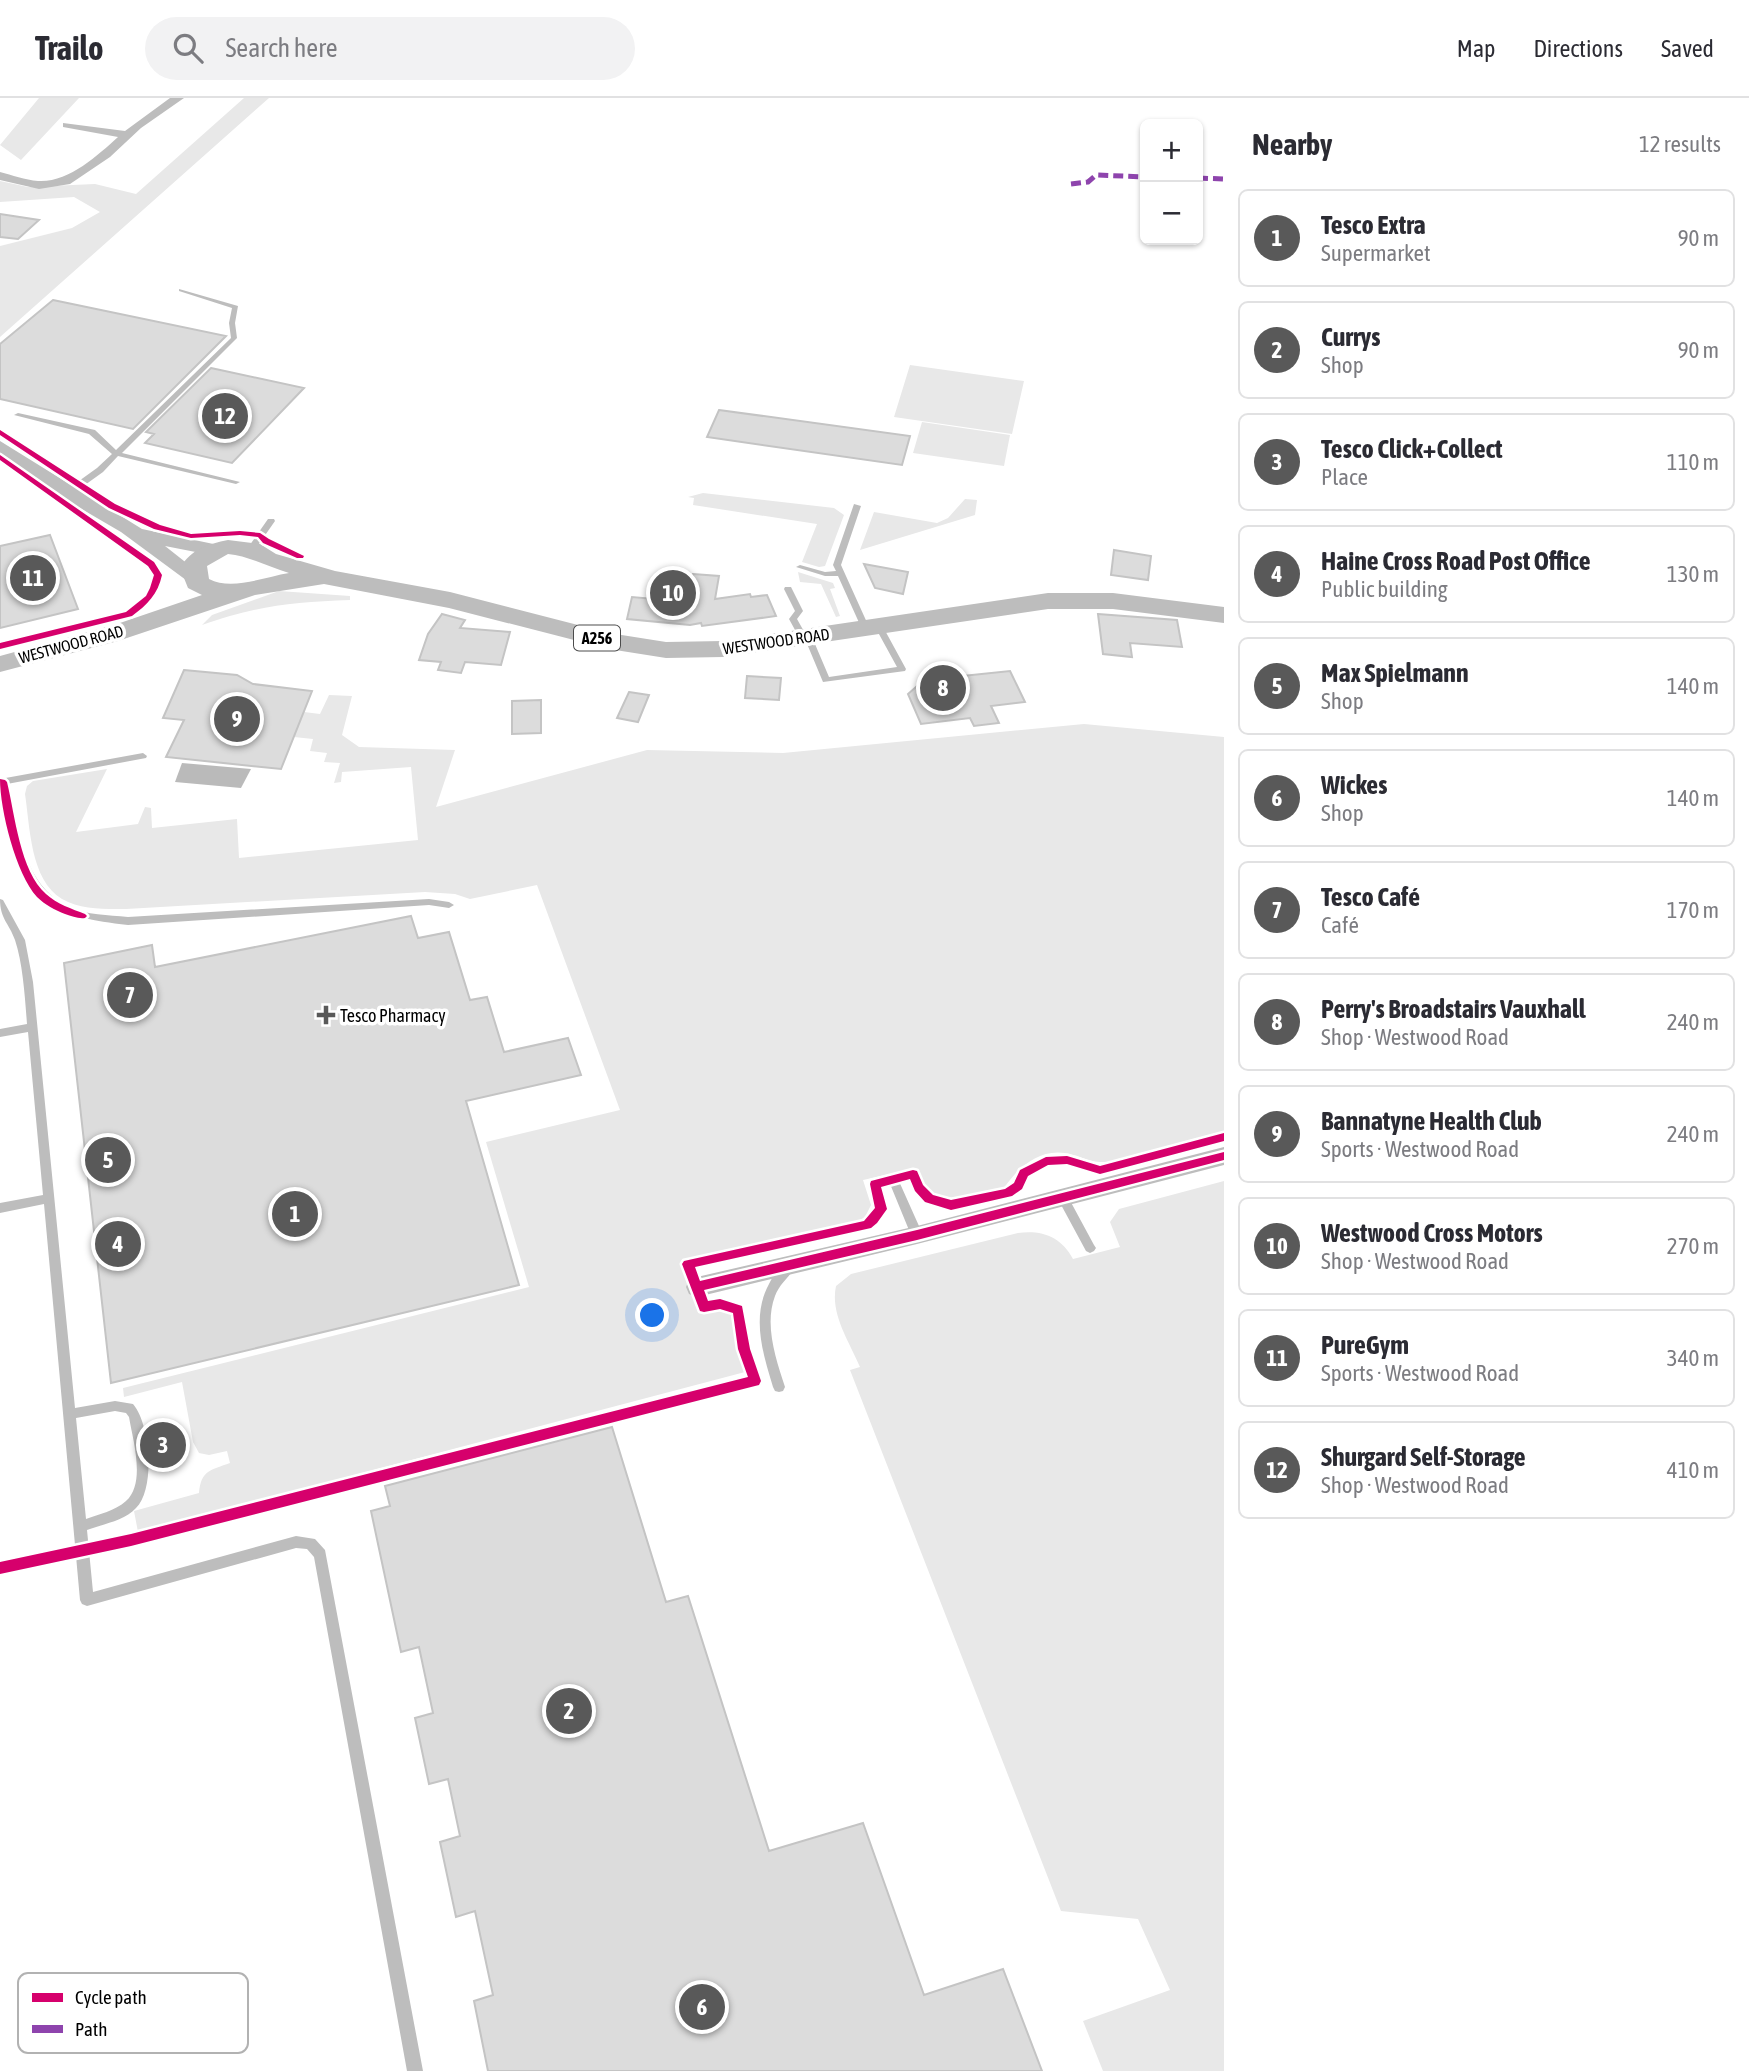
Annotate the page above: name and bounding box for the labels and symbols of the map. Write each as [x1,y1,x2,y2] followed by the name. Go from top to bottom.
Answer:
[202,390,248,442] pin: 12
[10,552,56,604] pin: 11
[650,567,696,619] pin: 10
[17,621,125,667] street label: WESTWOOD ROAD
[574,625,620,650] road number: A256
[722,625,830,657] street label: WESTWOOD ROAD
[920,662,966,714] pin: 8
[214,693,260,745] pin: 9
[107,969,153,1021] pin: 7
[340,1005,446,1026] place label: Tesco Pharmacy
[318,1007,334,1023] marker: Tesco Pharmacy
[85,1134,131,1186] pin: 5
[272,1188,318,1240] pin: 1
[95,1218,141,1270] pin: 4
[635,1298,669,1332] your location
[140,1419,186,1471] pin: 3
[546,1685,592,1737] pin: 2
[18,1973,248,2053] legend
[679,1981,725,2033] pin: 6
[75,1986,147,2008] text: Cycle path
[75,2018,107,2040] text: Path

